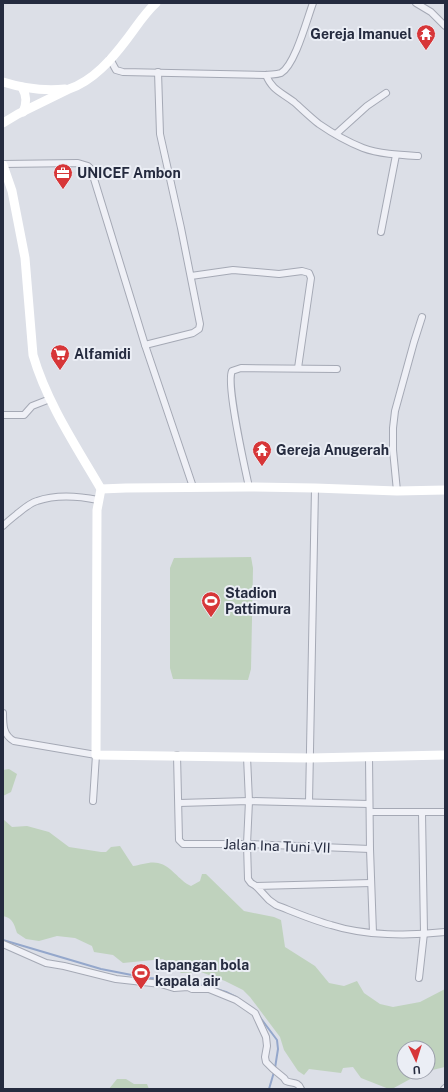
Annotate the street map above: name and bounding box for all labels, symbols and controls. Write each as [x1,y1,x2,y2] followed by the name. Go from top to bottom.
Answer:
[415,23,437,51] temple icon: Gereja Imanuel
[310,26,412,42] place label: Gereja Imanuel
[52,162,74,190] office icon: UNICEF Ambon
[77,165,181,181] place label: UNICEF Ambon
[49,343,71,371] supermarket icon: Alfamidi
[74,346,131,362] place label: Alfamidi
[251,439,273,467] temple icon: Gereja Anugerah
[276,442,389,458] place label: Gereja Anugerah
[225,585,291,617] place label: Stadion Pattimura
[200,590,222,618] sports icon: Stadion Pattimura
[223,836,331,856] street label: Jalan Ina Tuni VII
[155,957,249,989] place label: lapangan bola kapala air
[130,962,152,990] sports icon: lapangan bola kapala air
[396,1040,436,1080] north arrow
[412,1064,421,1076] text: U

